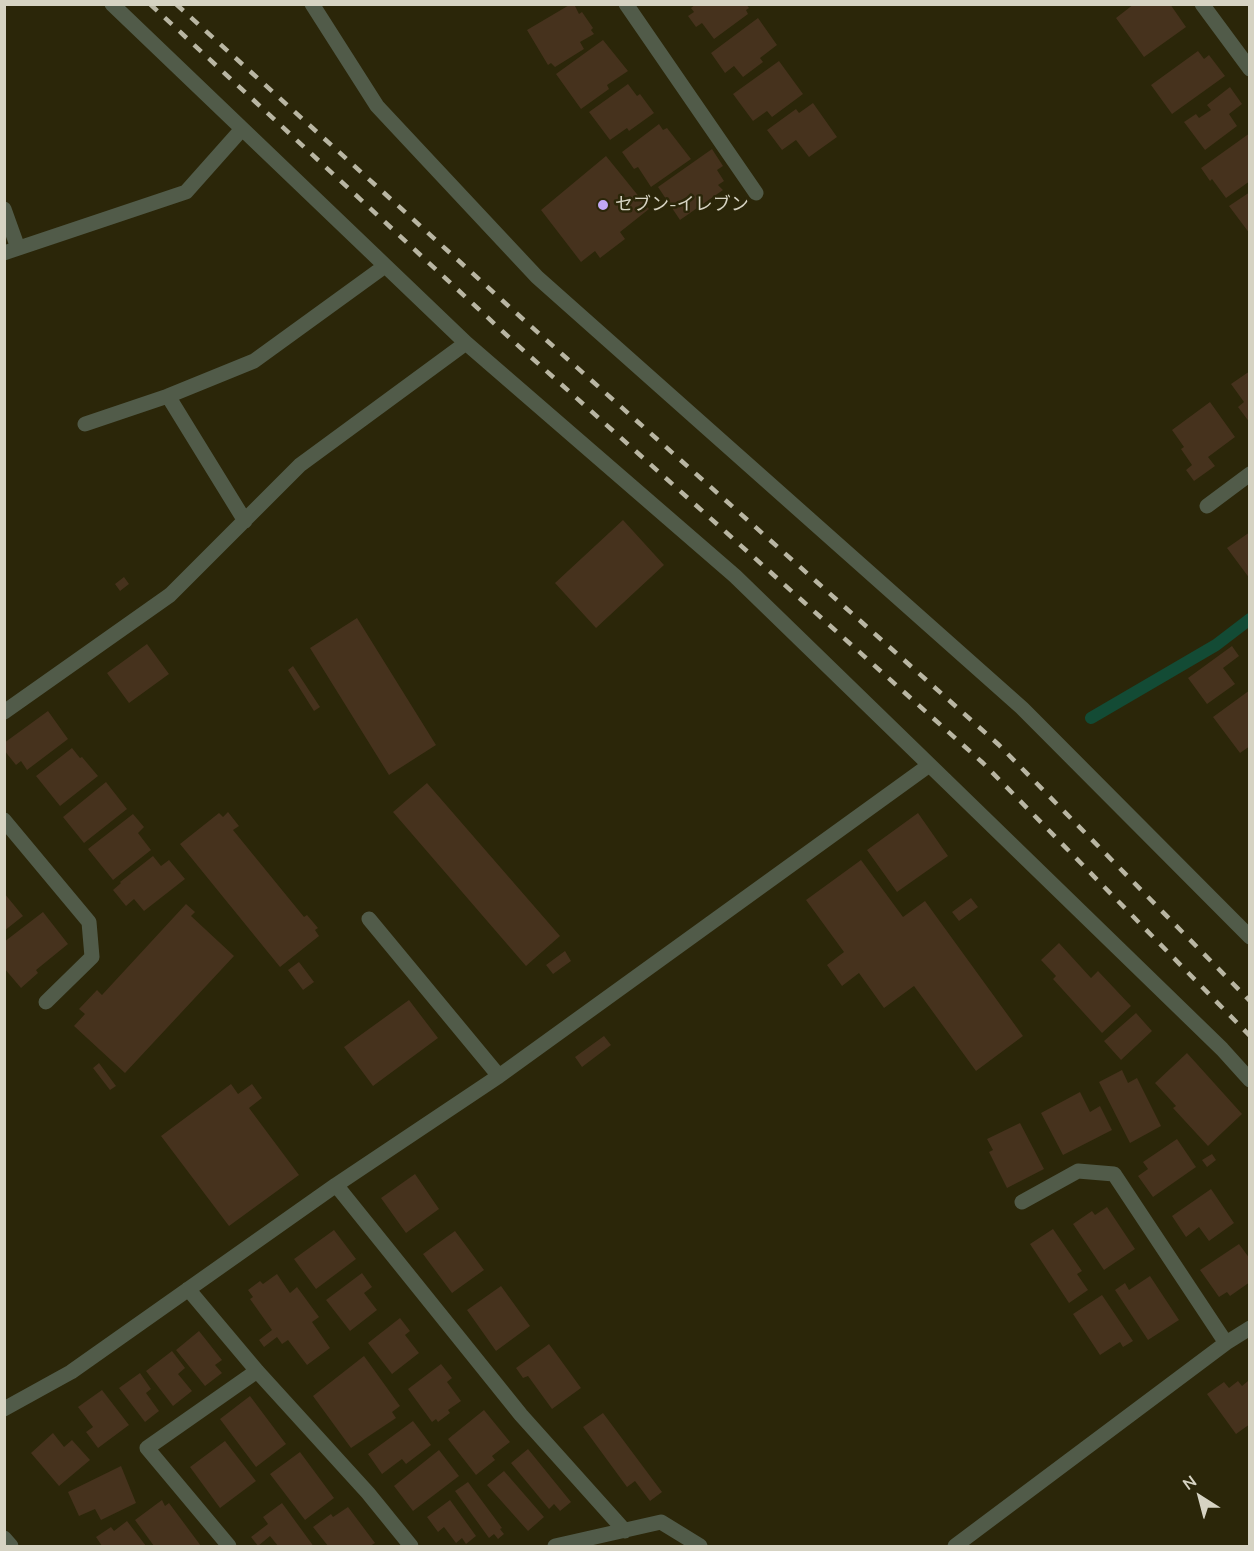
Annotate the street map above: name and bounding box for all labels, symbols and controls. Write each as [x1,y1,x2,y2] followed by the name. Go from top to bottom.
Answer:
[615,194,749,216] place label: セブン-イレブン
[596,198,610,212] marker: セブン-イレブン
[1170,1467,1230,1527] north arrow
[1179,1471,1200,1494] text: N

